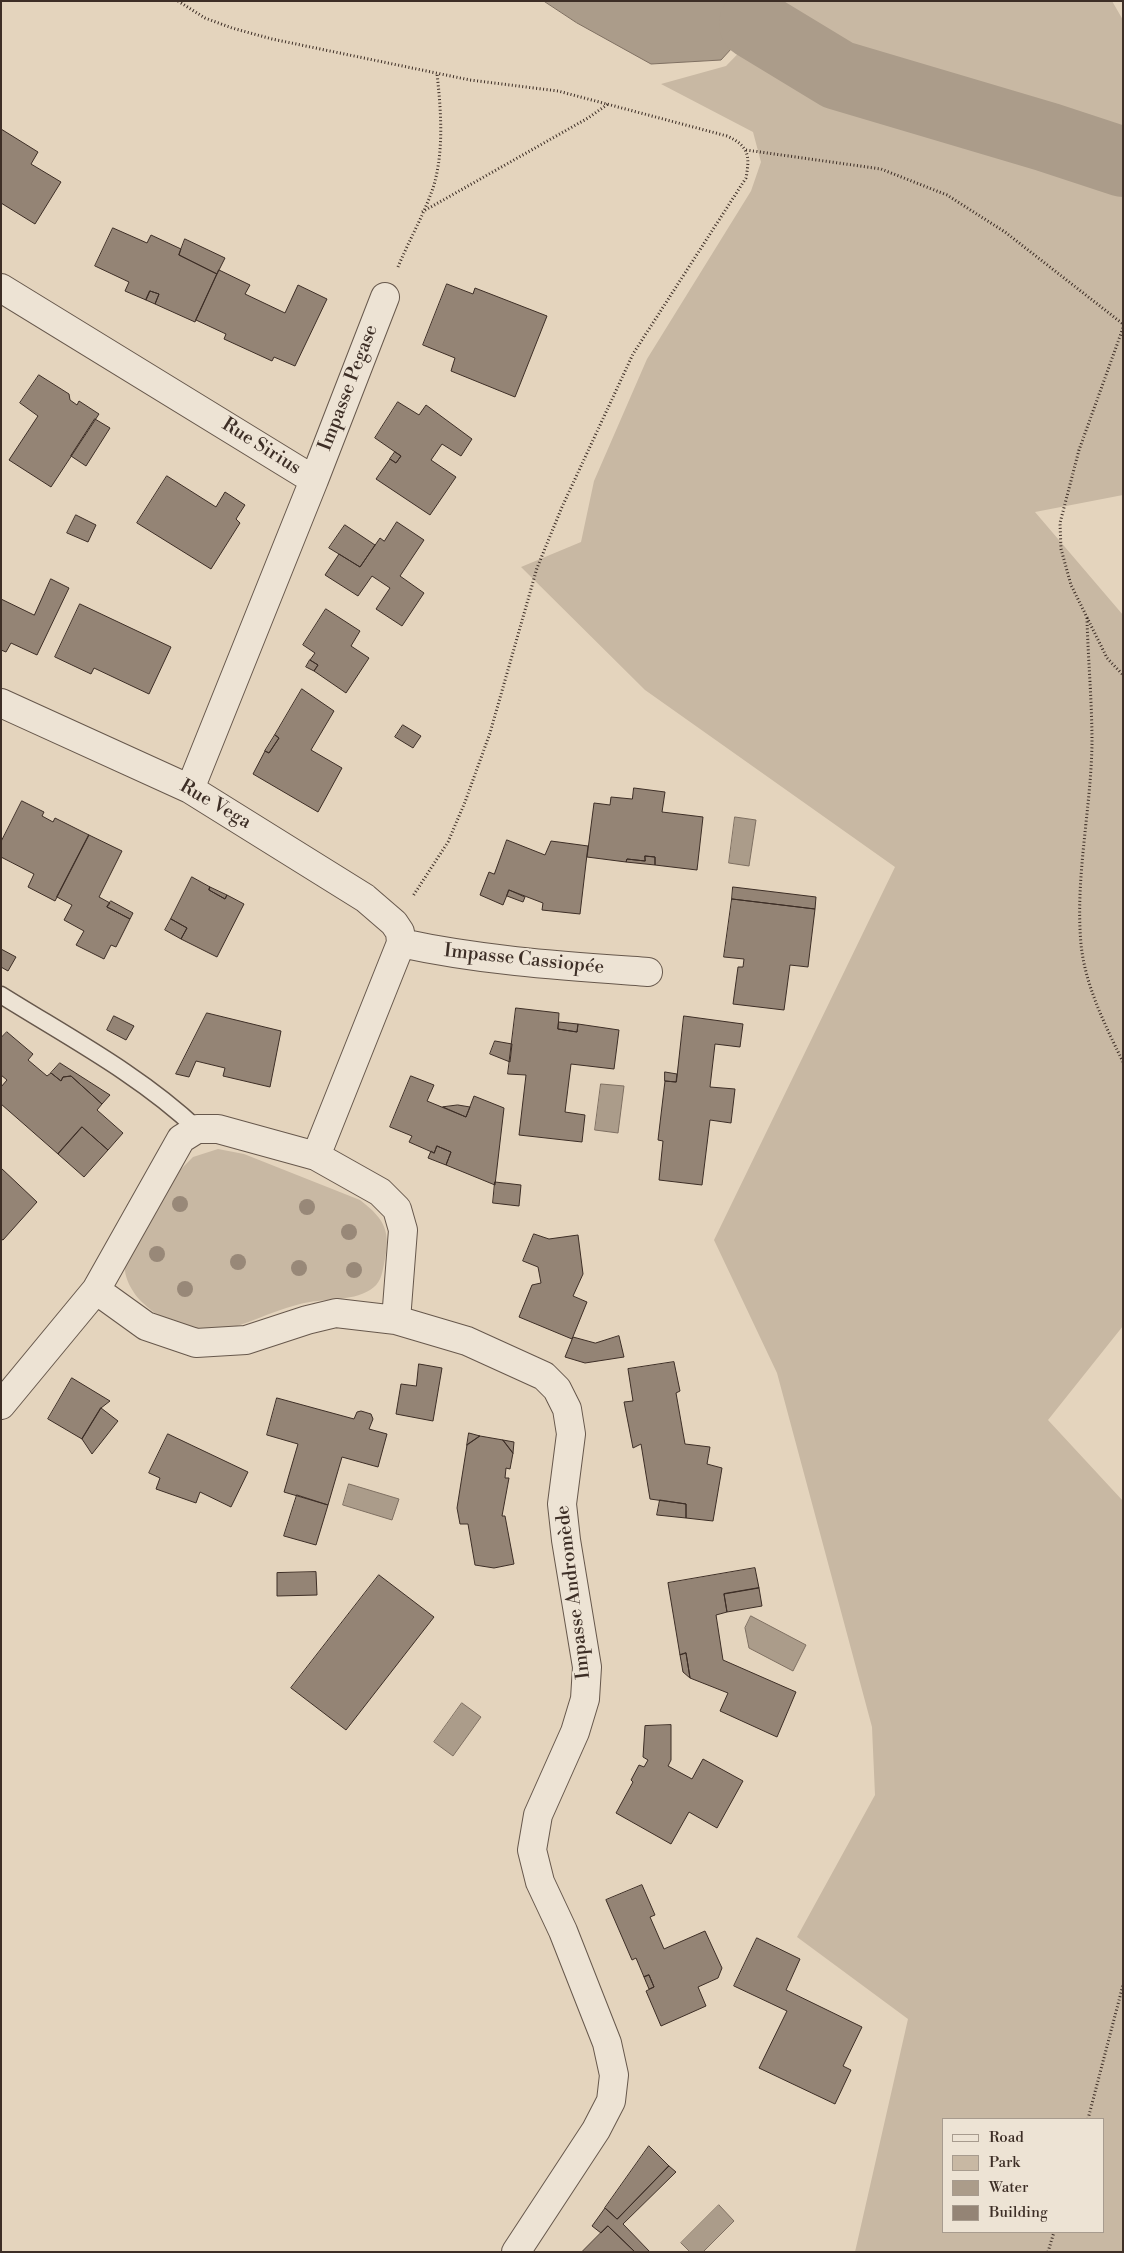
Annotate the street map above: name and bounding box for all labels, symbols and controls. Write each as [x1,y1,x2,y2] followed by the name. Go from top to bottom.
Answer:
[314,322,384,454] street label: Impasse Pegase
[217,414,305,480] street label: Rue Sirius
[175,776,255,834] street label: Rue Vega
[443,940,605,980] street label: Impasse Cassiopée
[552,1504,596,1680] street label: Impasse Andromède
[942,2118,1104,2233] legend
[989,2128,1024,2147] text: Road
[989,2153,1020,2172] text: Park
[989,2178,1028,2197] text: Water
[989,2203,1048,2222] text: Building

